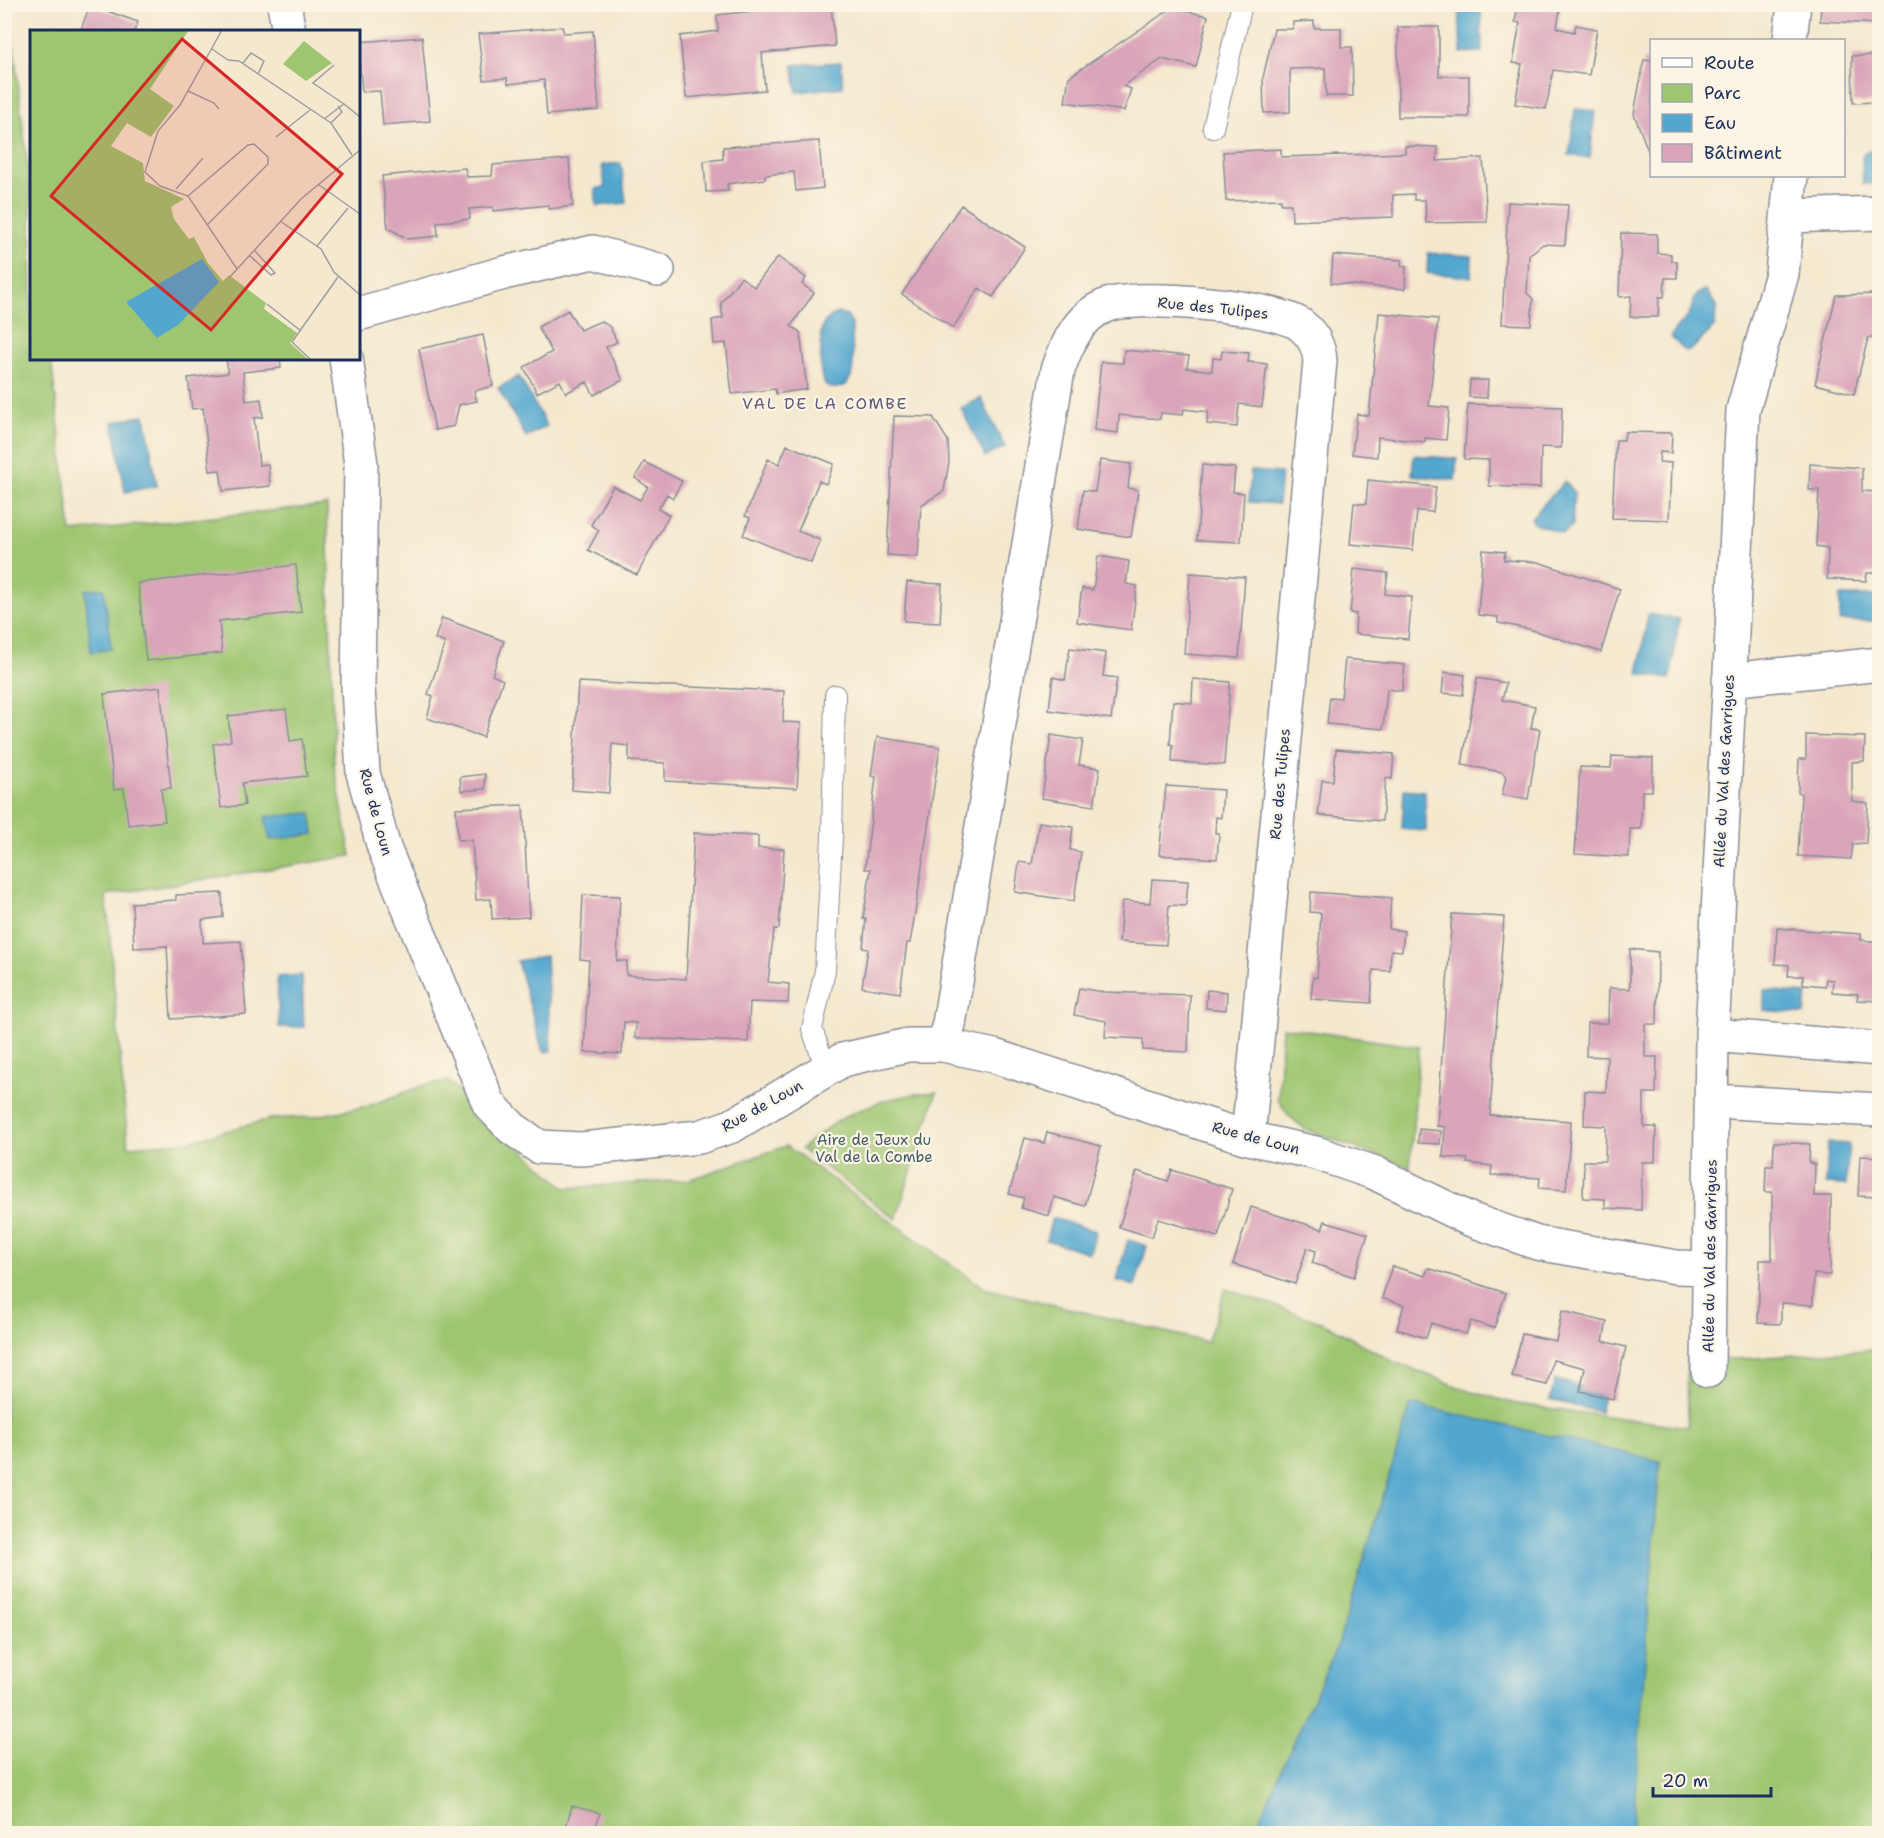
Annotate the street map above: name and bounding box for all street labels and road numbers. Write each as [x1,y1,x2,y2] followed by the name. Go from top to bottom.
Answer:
[1157,292,1269,324] street label: Rue des Tulipes
[1709,674,1739,868] street label: Allée du Val des Garrigues
[1265,728,1295,840] street label: Rue des Tulipes
[355,766,397,858] street label: Rue de Loun
[718,1075,806,1137] street label: Rue de Loun
[1210,1117,1302,1159] street label: Rue de Loun
[1698,1159,1722,1353] street label: Allée du Val des Garrigues

